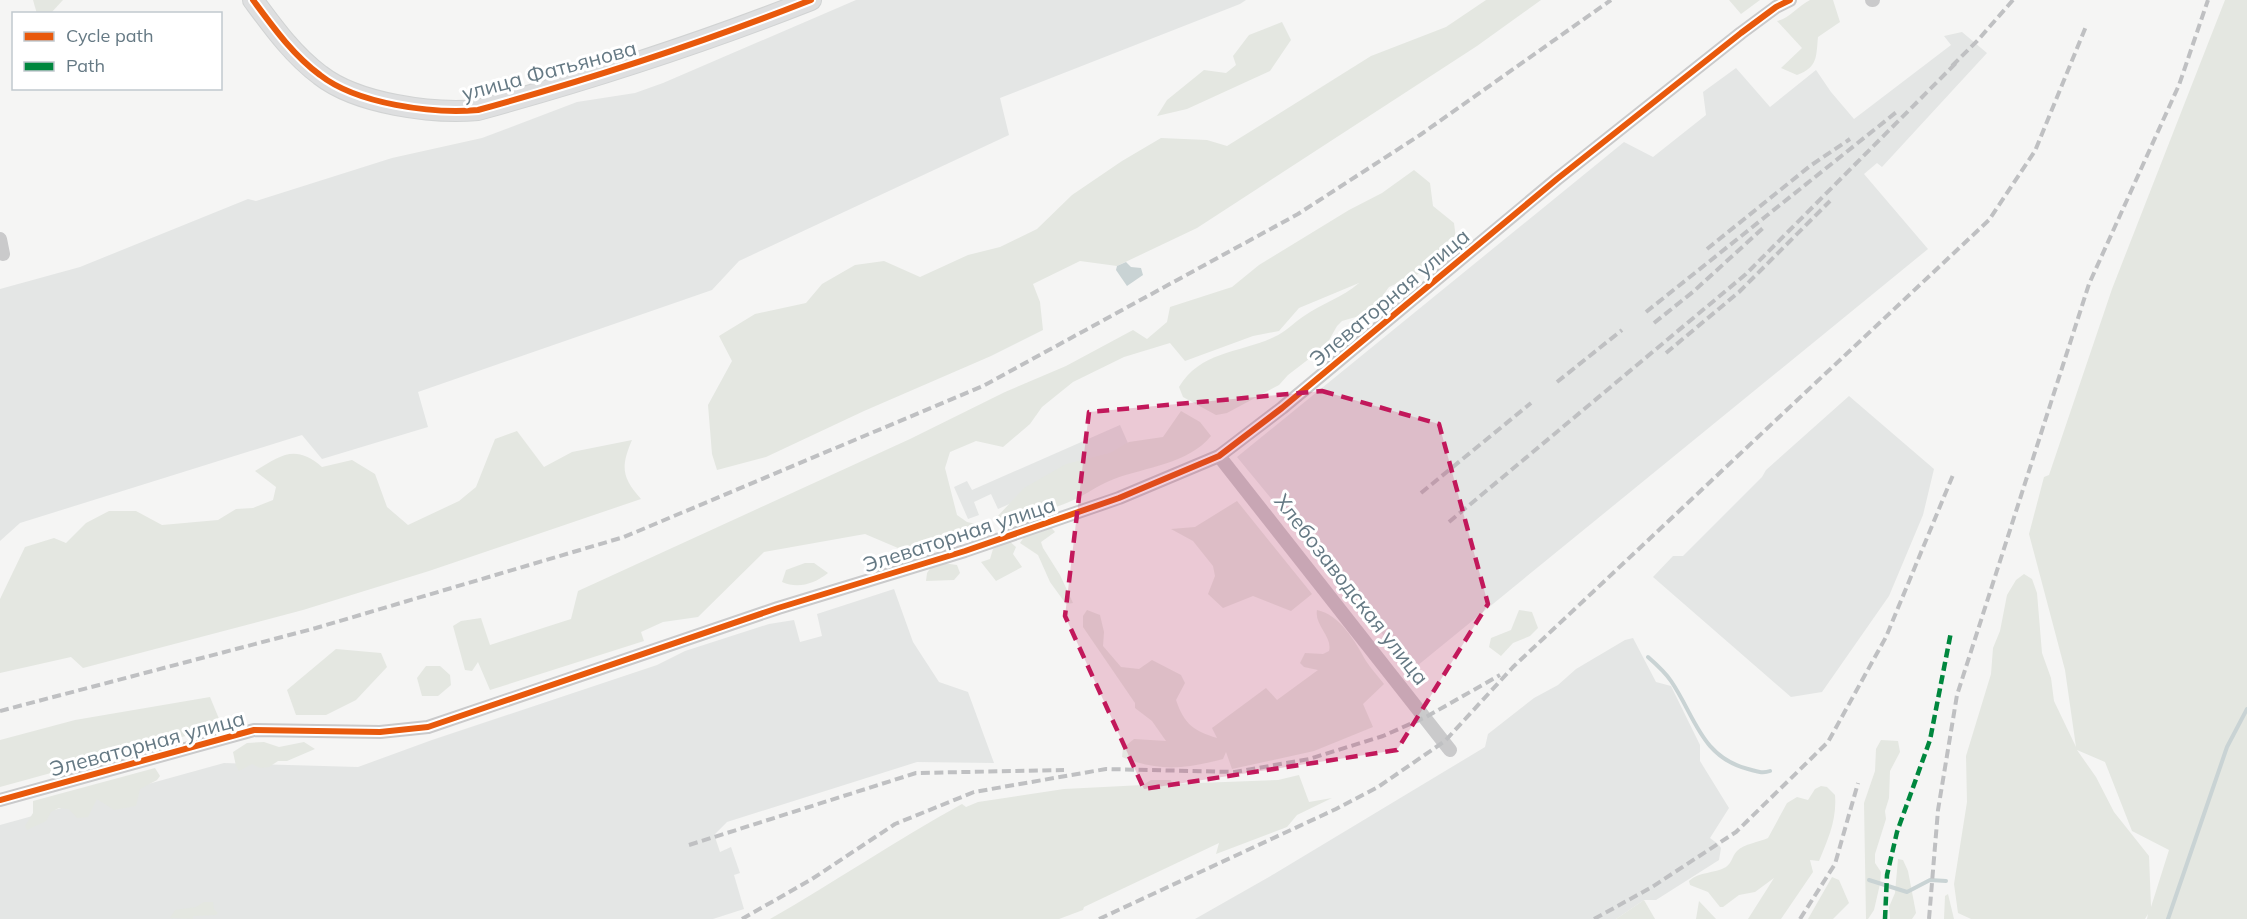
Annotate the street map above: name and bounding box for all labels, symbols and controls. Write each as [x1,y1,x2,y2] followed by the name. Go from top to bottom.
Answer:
[12,12,222,90] legend
[66,24,153,47] text: Cycle path
[459,34,639,106] street label: улица Фатьянова
[66,54,105,77] text: Path
[1304,222,1474,372] street label: Элеваторная улица
[1269,488,1435,690] street label: Хлебозаводская улица
[859,491,1059,577] street label: Элеваторная улица
[47,704,247,782] street label: Элеваторная улица

